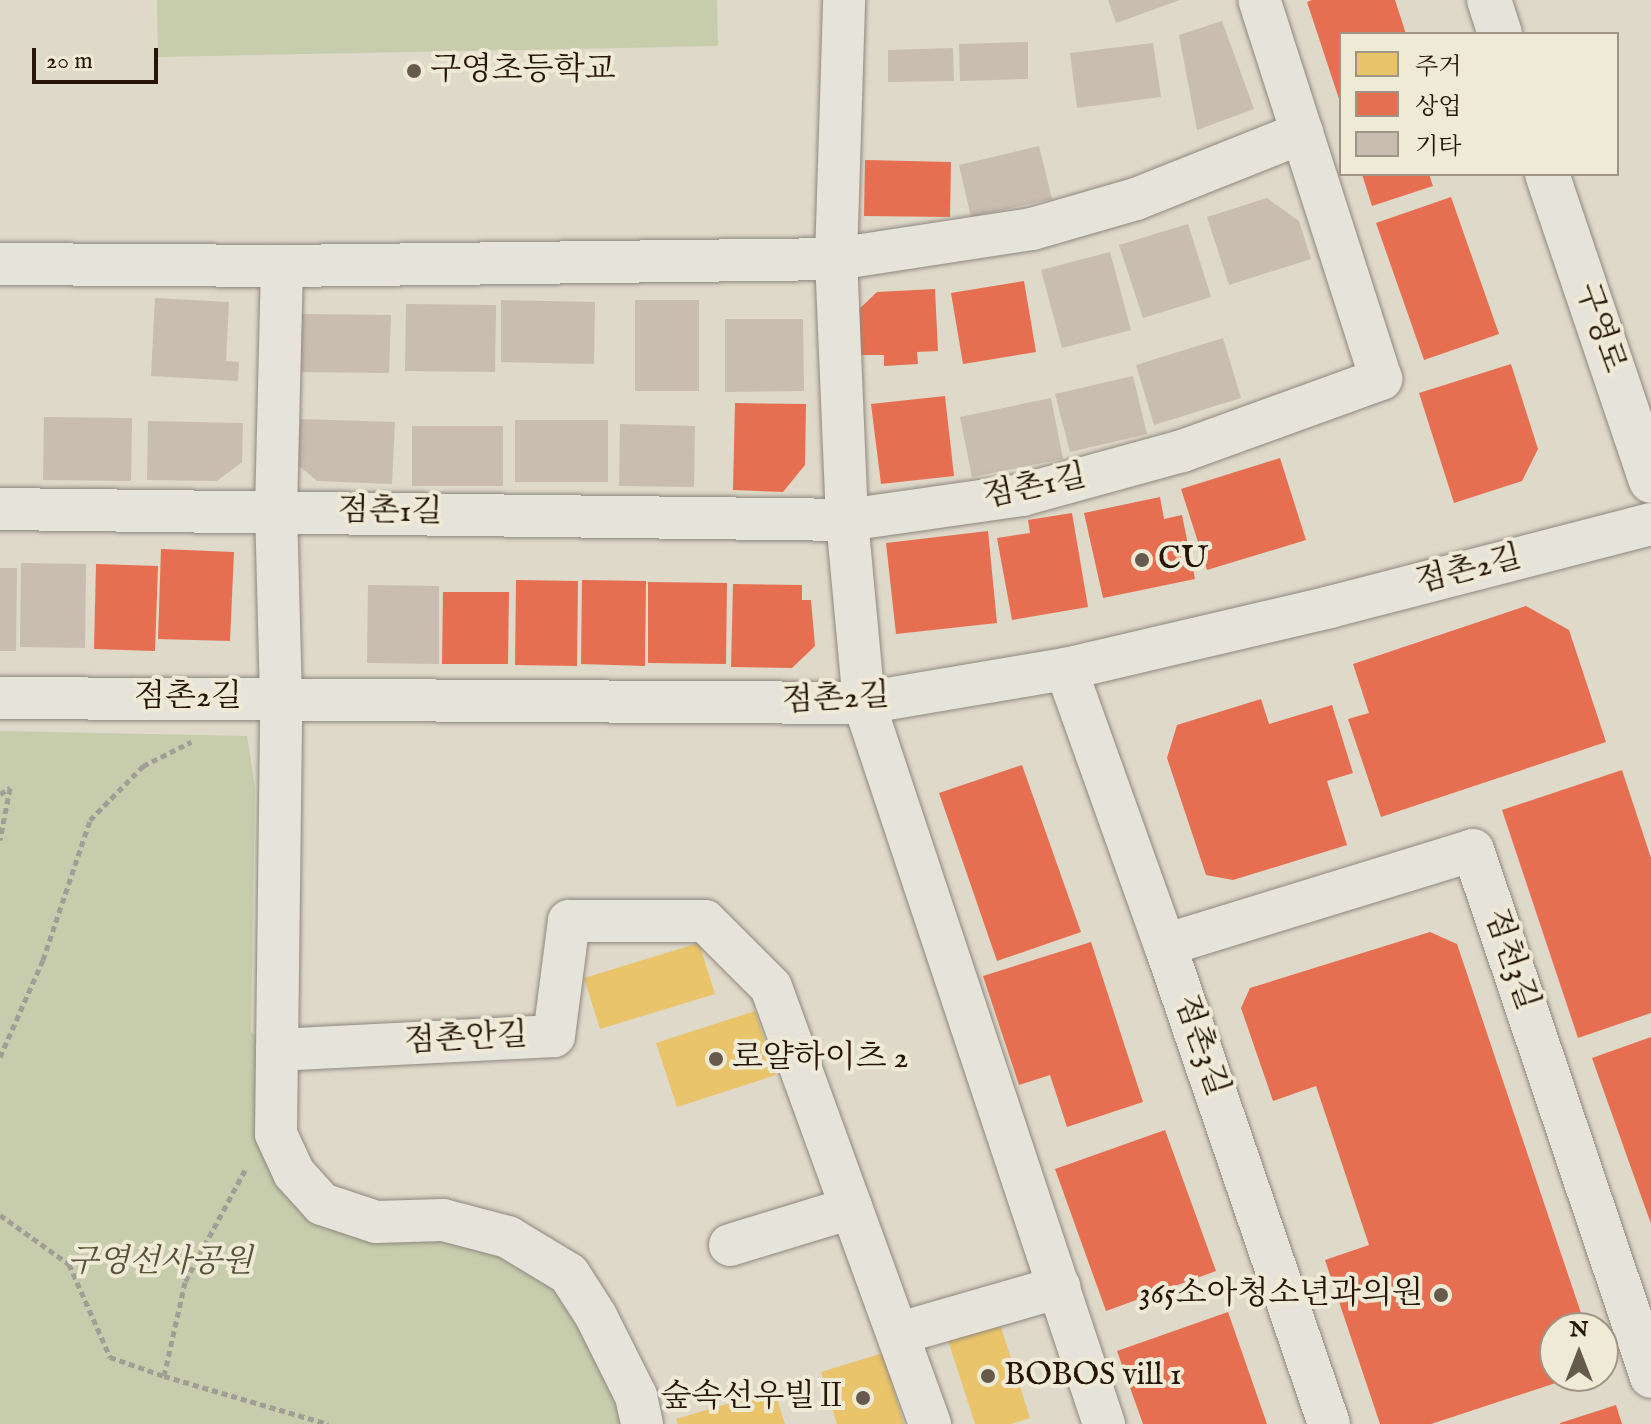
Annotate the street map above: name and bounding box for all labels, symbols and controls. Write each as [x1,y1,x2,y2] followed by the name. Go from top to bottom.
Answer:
[36,32,162,82] scale bar
[1339,32,1619,176] legend
[46,46,93,77] text: 20 m
[430,52,615,90] place label: 구영초등학교
[1415,52,1461,83] text: 주거
[405,62,423,80] marker: 구영초등학교
[1415,92,1461,123] text: 상업
[1415,132,1461,163] text: 기타
[1566,278,1632,378] street label: 구영로
[980,458,1090,518] street label: 점촌1길
[337,493,443,533] street label: 점촌1길
[1412,539,1526,603] street label: 점촌2길
[1158,541,1208,579] place label: CU
[1133,551,1151,569] marker: CU
[781,678,891,722] street label: 점촌2길
[134,679,242,717] street label: 점촌2길
[1475,904,1545,1016] street label: 점천3길
[1165,990,1235,1102] street label: 점촌3길
[403,1018,529,1062] street label: 점촌안길
[732,1040,909,1078] place label: 로얄하이츠 2
[707,1050,725,1068] marker: 로얄하이츠 2
[67,1244,253,1282] park label: 구영선사공원
[1139,1276,1423,1314] place label: 365소아청소년과의원
[1430,1284,1452,1306] marker: 365소아청소년과의원
[1539,1312,1619,1392] north arrow
[1569,1316,1589,1344] text: N
[1004,1357,1182,1395] place label: BOBOS vill 1
[979,1367,997,1385] marker: BOBOS vill 1
[660,1379,847,1417] place label: 숲속선우빌Ⅱ
[854,1389,872,1407] marker: 숲속선우빌Ⅱ

